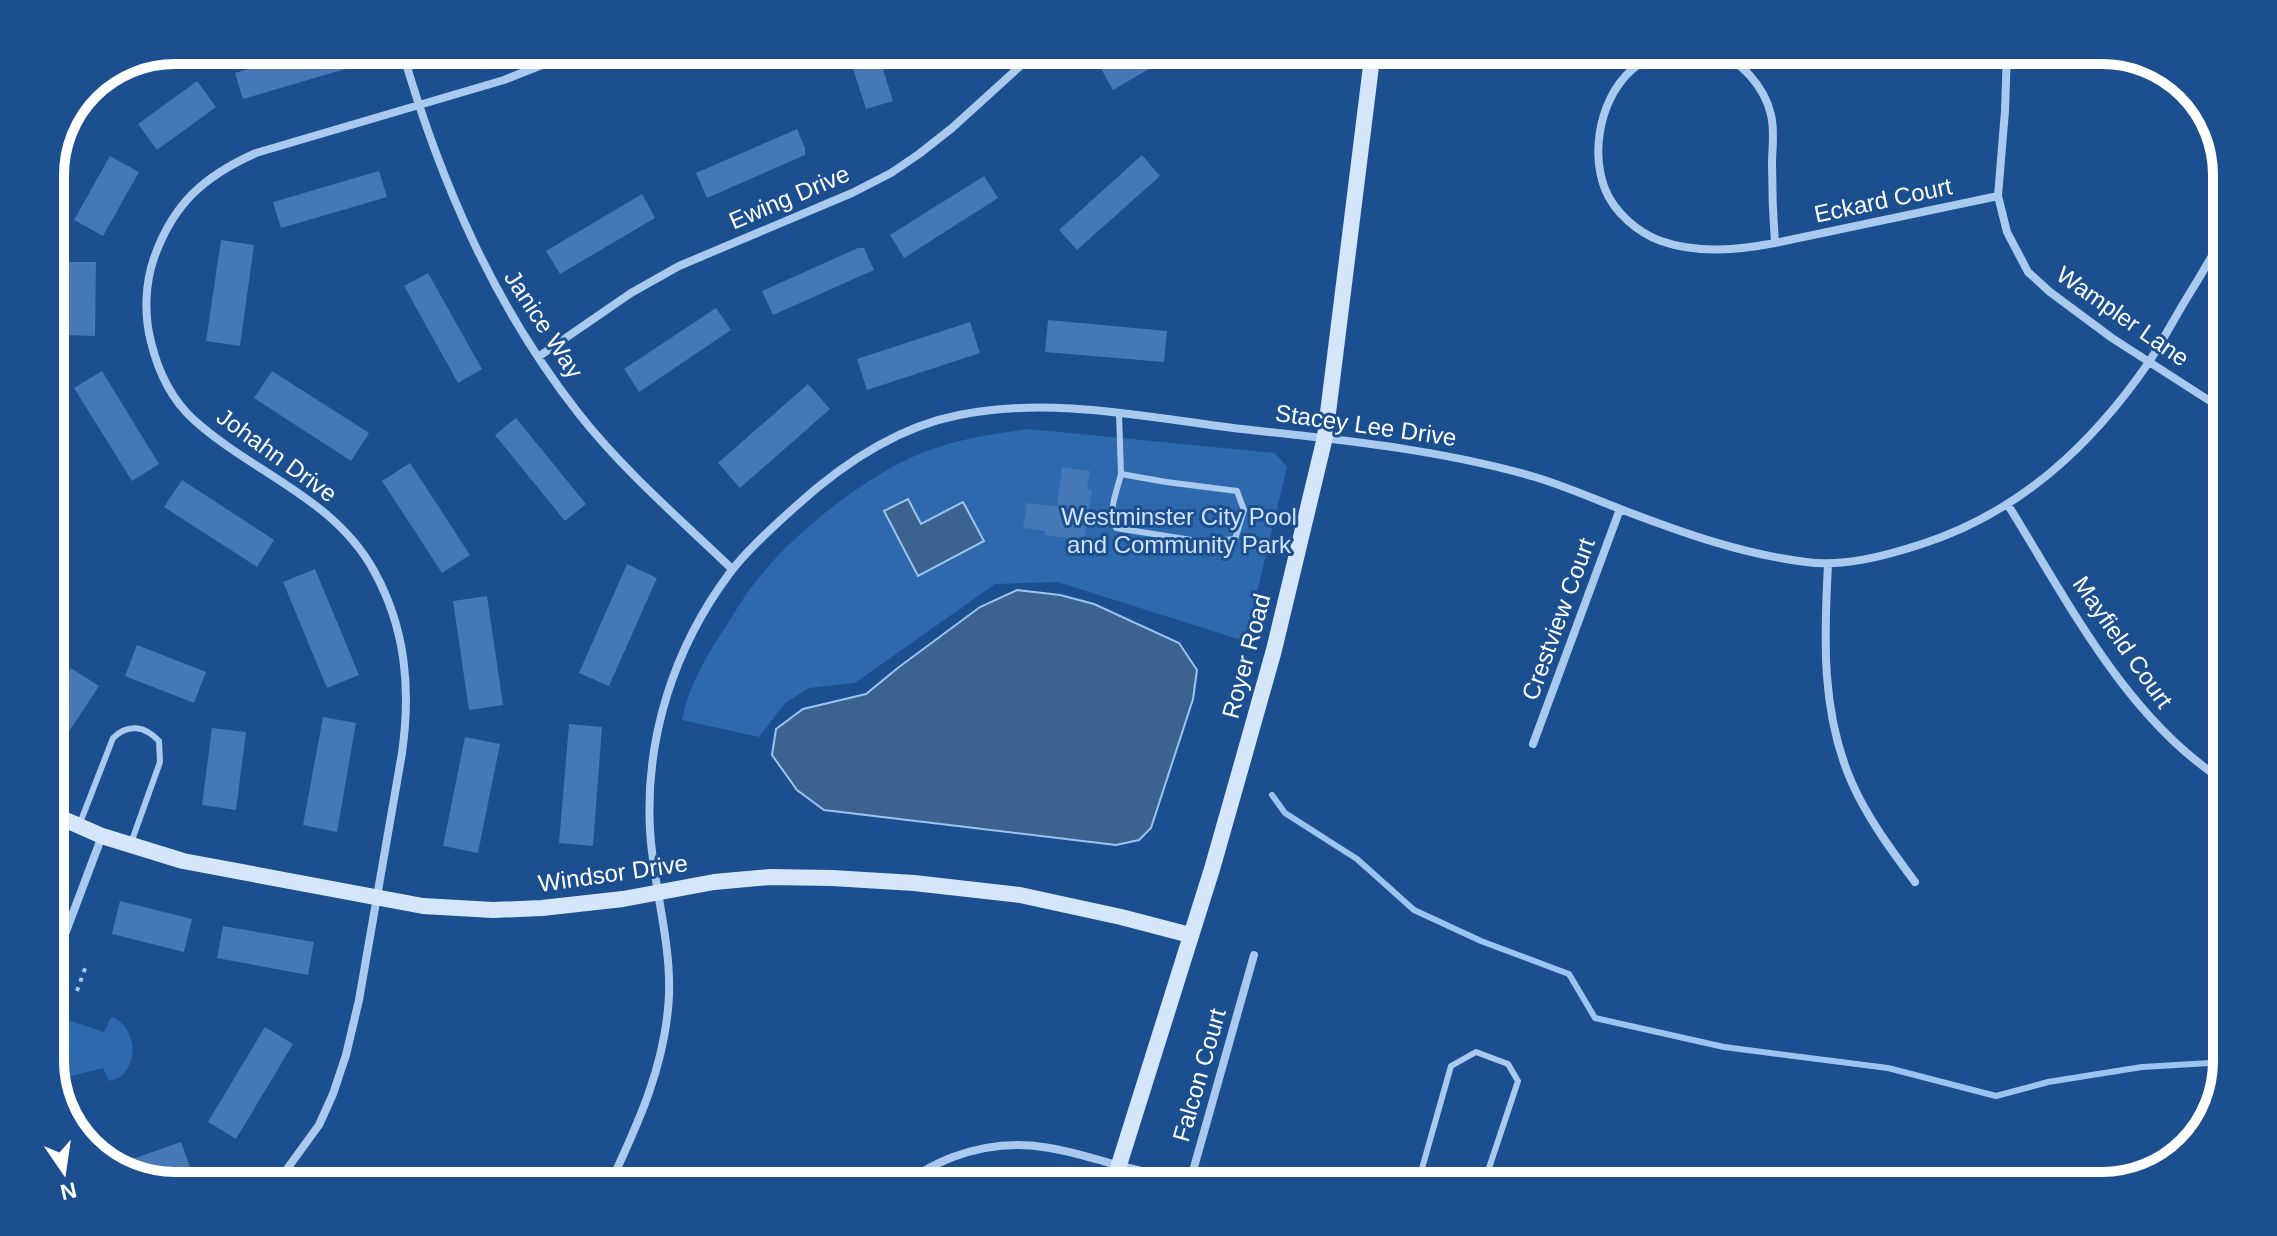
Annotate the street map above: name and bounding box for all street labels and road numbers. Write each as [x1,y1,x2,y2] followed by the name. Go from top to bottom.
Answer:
[725,160,853,234] street label: Ewing Drive
[1812,172,1955,228] street label: Eckard Court
[2052,260,2194,372] street label: Wampler Lane
[499,265,589,383] street label: Janice Way
[1274,399,1458,451] street label: Stacey Lee Drive
[212,403,342,507] street label: Johahn Drive
[1516,534,1600,704] street label: Crestview Court
[2068,571,2179,713] street label: Mayfield Court
[1216,591,1276,721] street label: Royer Road
[537,849,689,897] street label: Windsor Drive
[1167,1005,1231,1145] street label: Falcon Court

